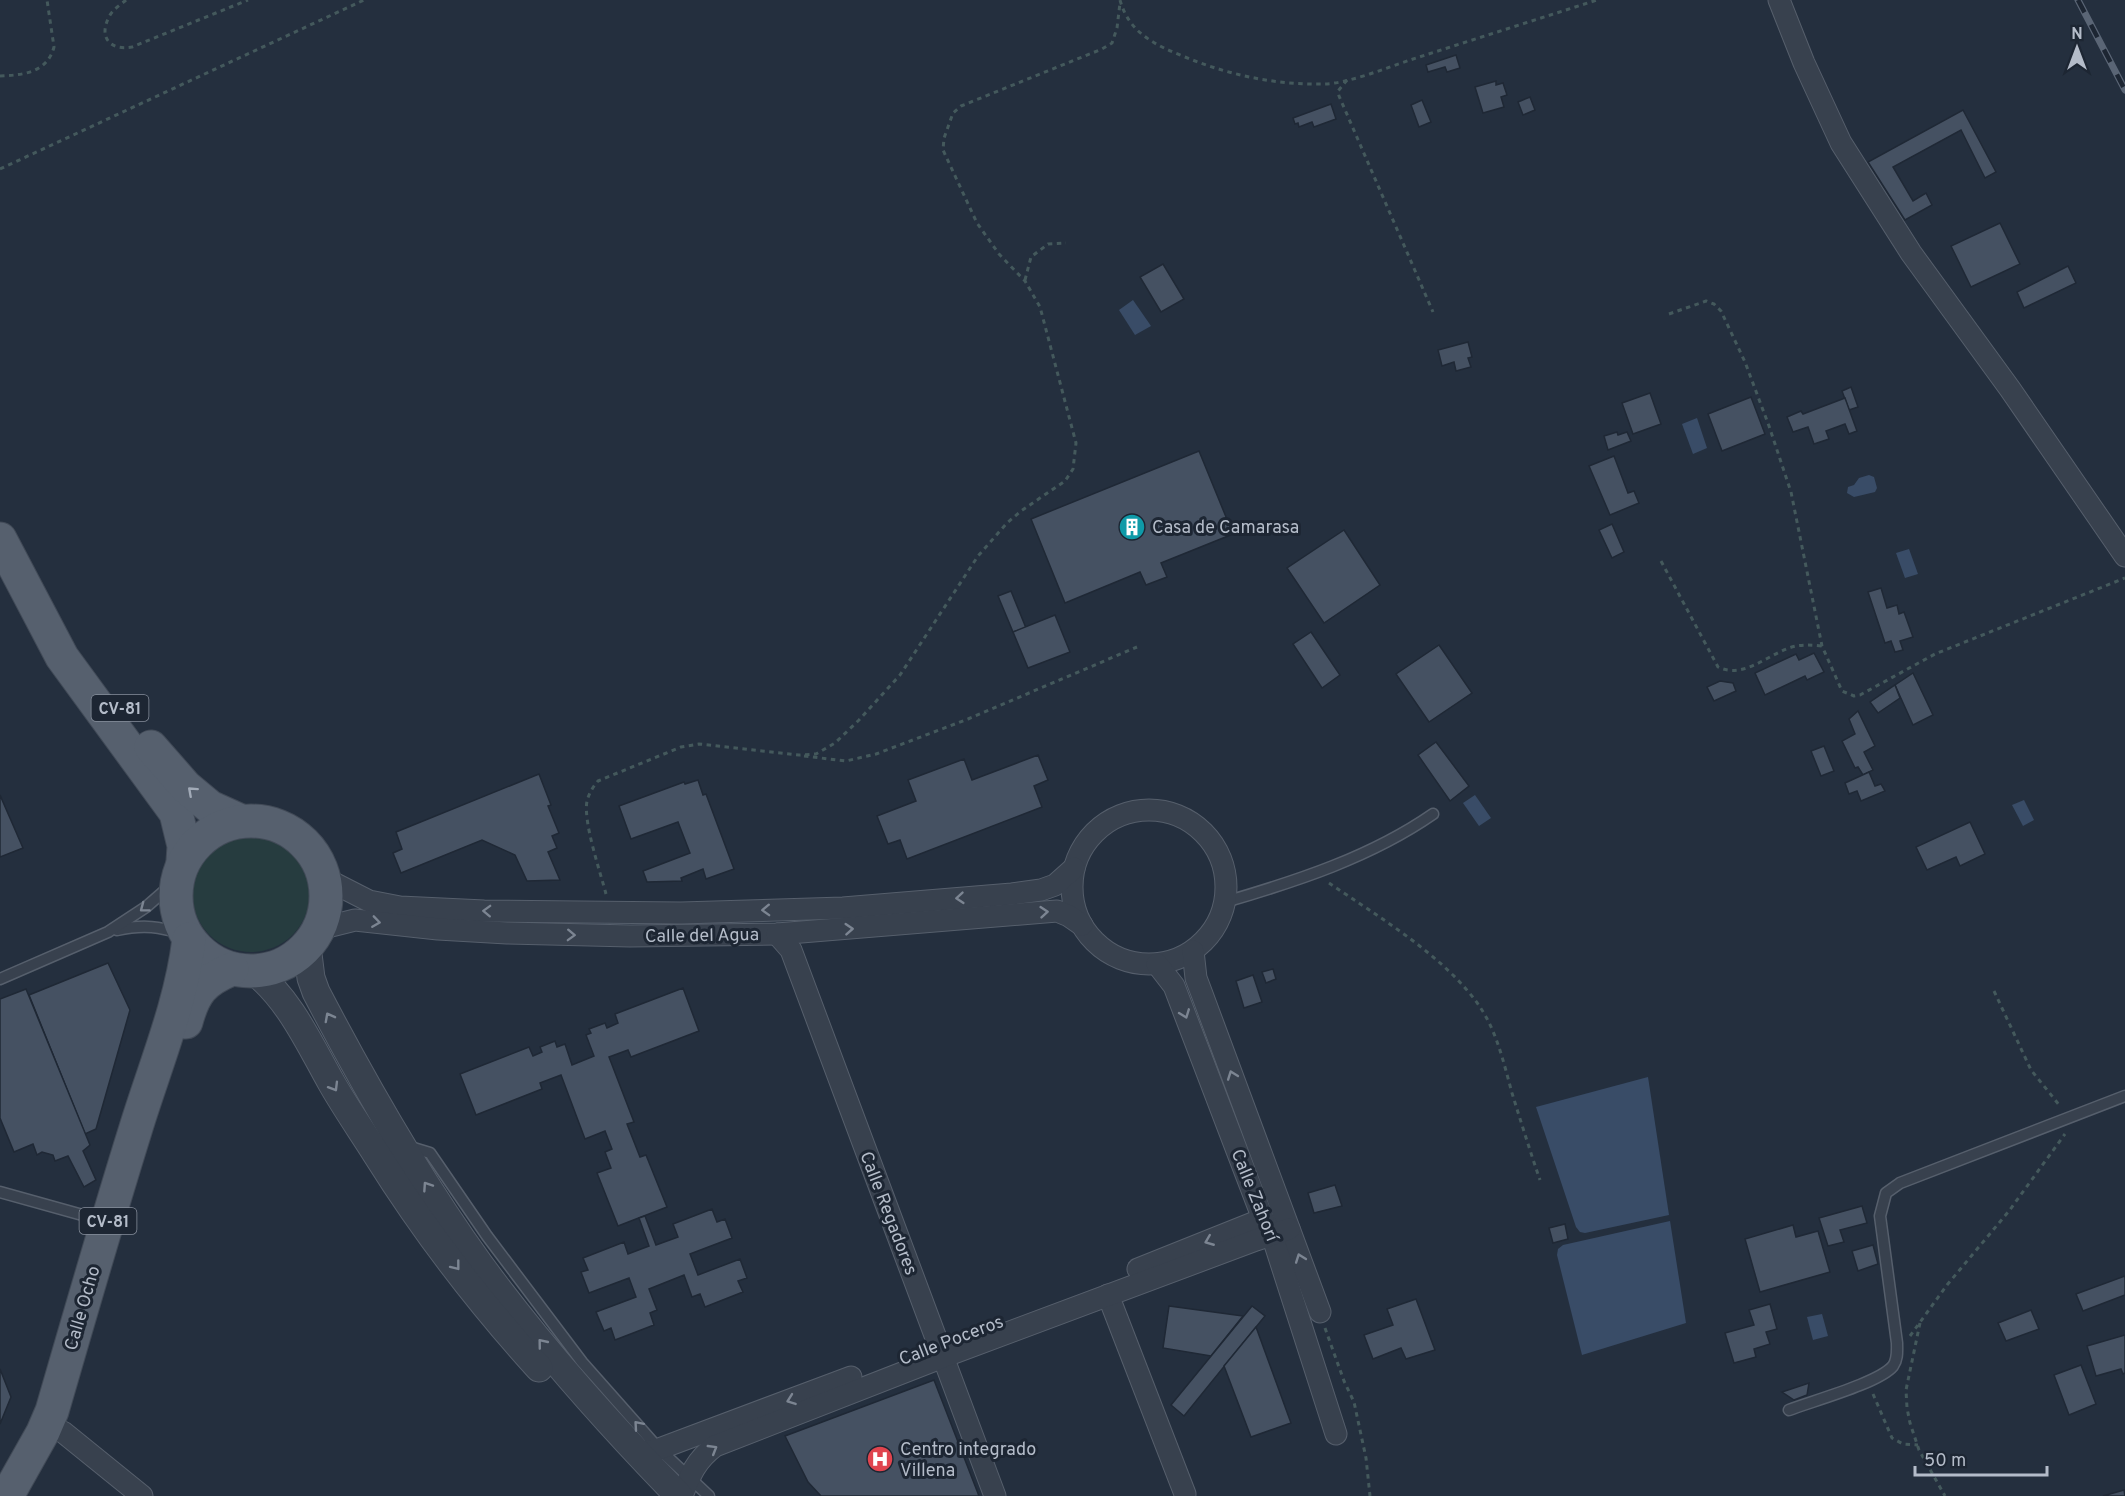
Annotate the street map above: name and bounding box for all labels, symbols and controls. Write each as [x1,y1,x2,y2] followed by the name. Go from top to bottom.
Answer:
[2047,18,2107,78] north arrow
[2071,25,2083,45] text: N
[1117,512,1147,542] building icon: Casa de Camarasa
[1152,517,1299,540] place label: Casa de Camarasa
[92,695,148,721] road number: CV-81
[188,787,198,798] one-way arrow
[956,891,965,904] one-way arrow
[140,900,151,911] one-way arrow
[482,904,491,917] one-way arrow
[761,904,770,917] one-way arrow
[1039,906,1048,919] one-way arrow
[372,915,381,927] one-way arrow
[845,923,854,936] one-way arrow
[645,924,759,949] street label: Calle del Agua
[566,928,575,941] one-way arrow
[1178,1008,1190,1019] one-way arrow
[325,1013,336,1023] one-way arrow
[1226,1070,1239,1081] one-way arrow
[327,1081,339,1091] one-way arrow
[1225,1146,1283,1246] street label: Calle Zahorí
[853,1148,922,1279] street label: Calle Regadores
[423,1181,434,1192] one-way arrow
[80,1208,136,1234] road number: CV-81
[1204,1234,1215,1246] one-way arrow
[1294,1253,1307,1263] one-way arrow
[448,1259,459,1270] one-way arrow
[60,1263,106,1353] street label: Calle Ocho
[896,1311,1007,1372] street label: Calle Poceros
[538,1339,549,1350] one-way arrow
[786,1392,797,1405] one-way arrow
[634,1421,645,1432] one-way arrow
[900,1439,1036,1483] place label: Centro integrado Villena
[1915,1439,2047,1477] scale bar
[707,1444,717,1456] one-way arrow
[865,1444,895,1474] hospital icon: Centro integrado Villena
[1924,1450,1966,1473] text: 50 m

